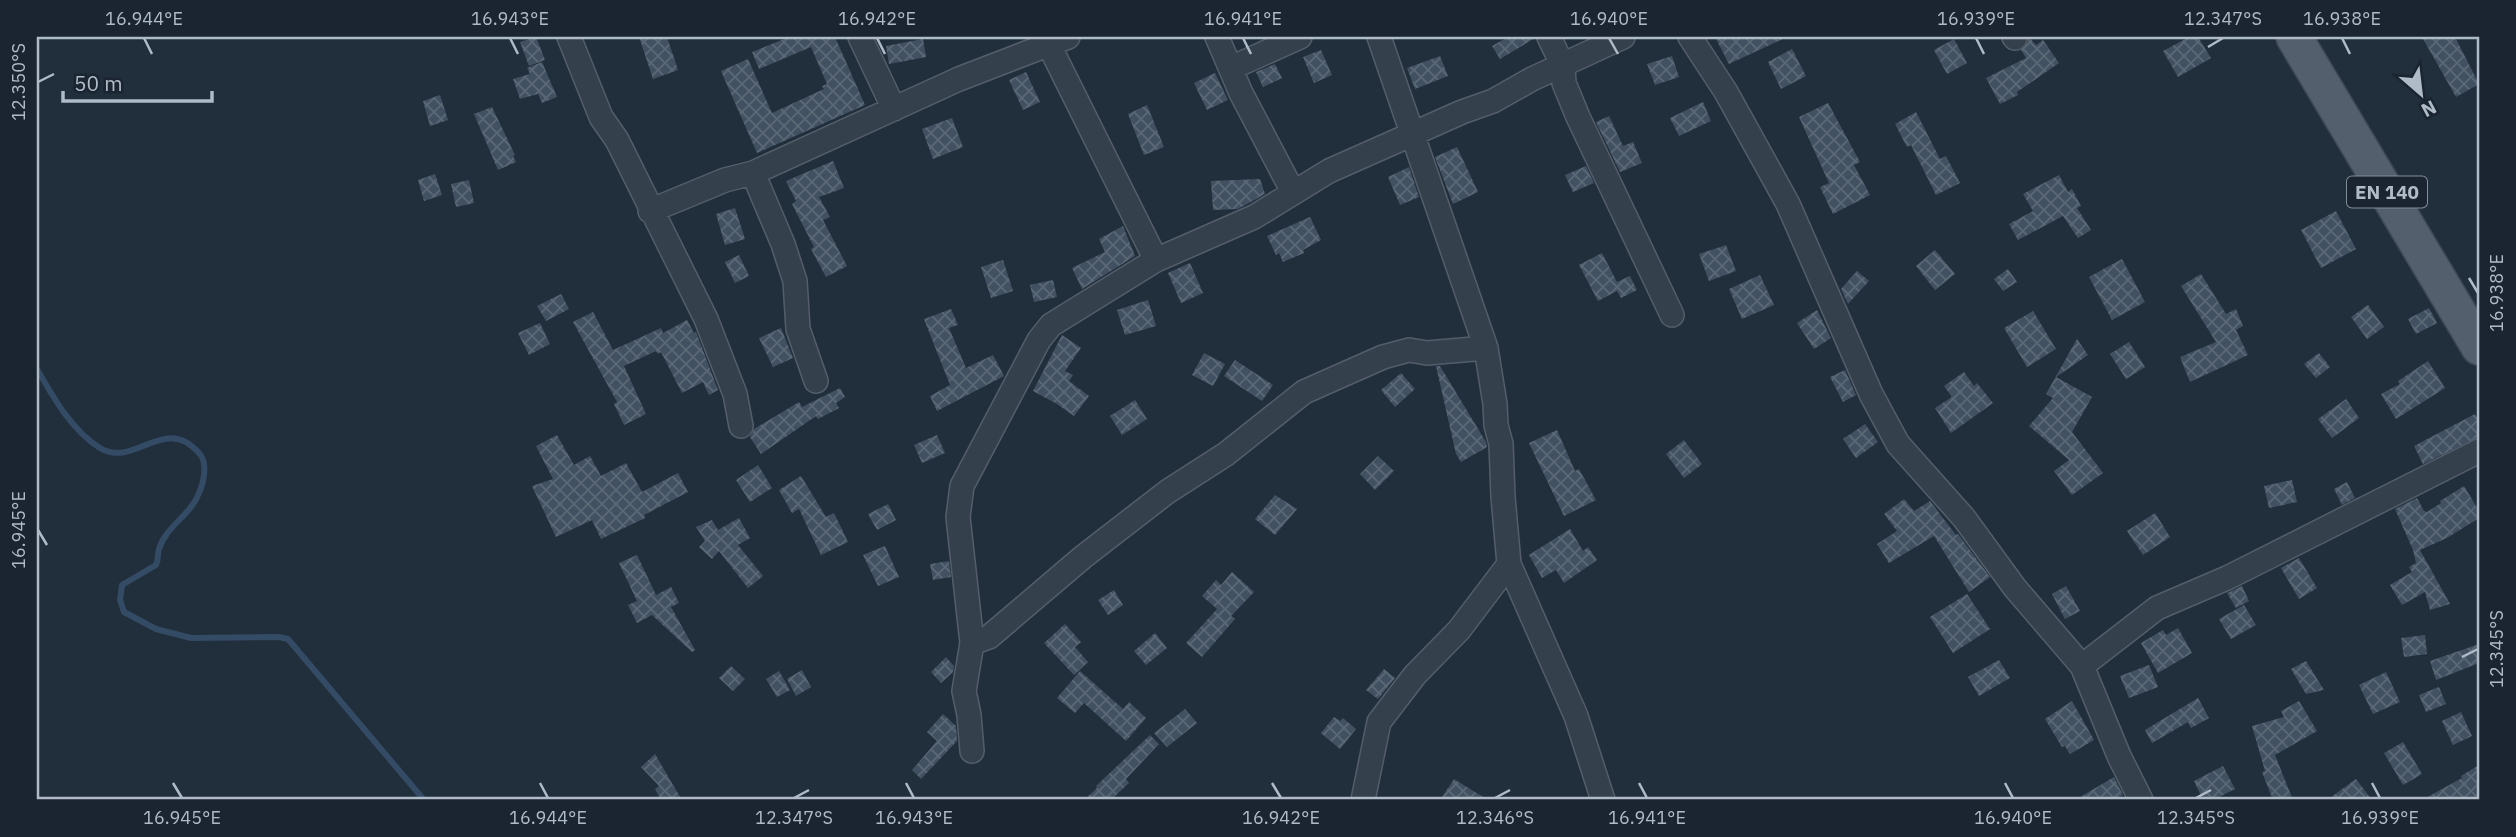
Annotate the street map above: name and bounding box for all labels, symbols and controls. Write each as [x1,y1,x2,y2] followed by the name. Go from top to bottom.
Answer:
[105,7,183,30] text: 16.944°E
[471,7,549,30] text: 16.943°E
[838,7,916,30] text: 16.942°E
[1204,7,1282,30] text: 16.941°E
[1570,7,1648,30] text: 16.940°E
[1937,7,2015,30] text: 16.939°E
[2184,7,2262,30] text: 12.347°S
[2303,7,2381,30] text: 16.938°E
[7,43,30,121] text: 12.350°S
[63,60,212,104] scale bar
[2386,60,2456,130] north arrow
[74,69,123,97] text: 50 m
[2417,95,2441,123] text: N
[2347,176,2427,208] road number: EN 140
[2485,254,2508,332] text: 16.938°E
[7,491,30,569] text: 16.945°E
[2485,610,2508,688] text: 12.345°S
[143,806,221,829] text: 16.945°E
[509,806,587,829] text: 16.944°E
[755,806,833,829] text: 12.347°S
[875,806,953,829] text: 16.943°E
[1242,806,1320,829] text: 16.942°E
[1456,806,1534,829] text: 12.346°S
[1608,806,1686,829] text: 16.941°E
[1974,806,2052,829] text: 16.940°E
[2157,806,2235,829] text: 12.345°S
[2341,806,2419,829] text: 16.939°E

